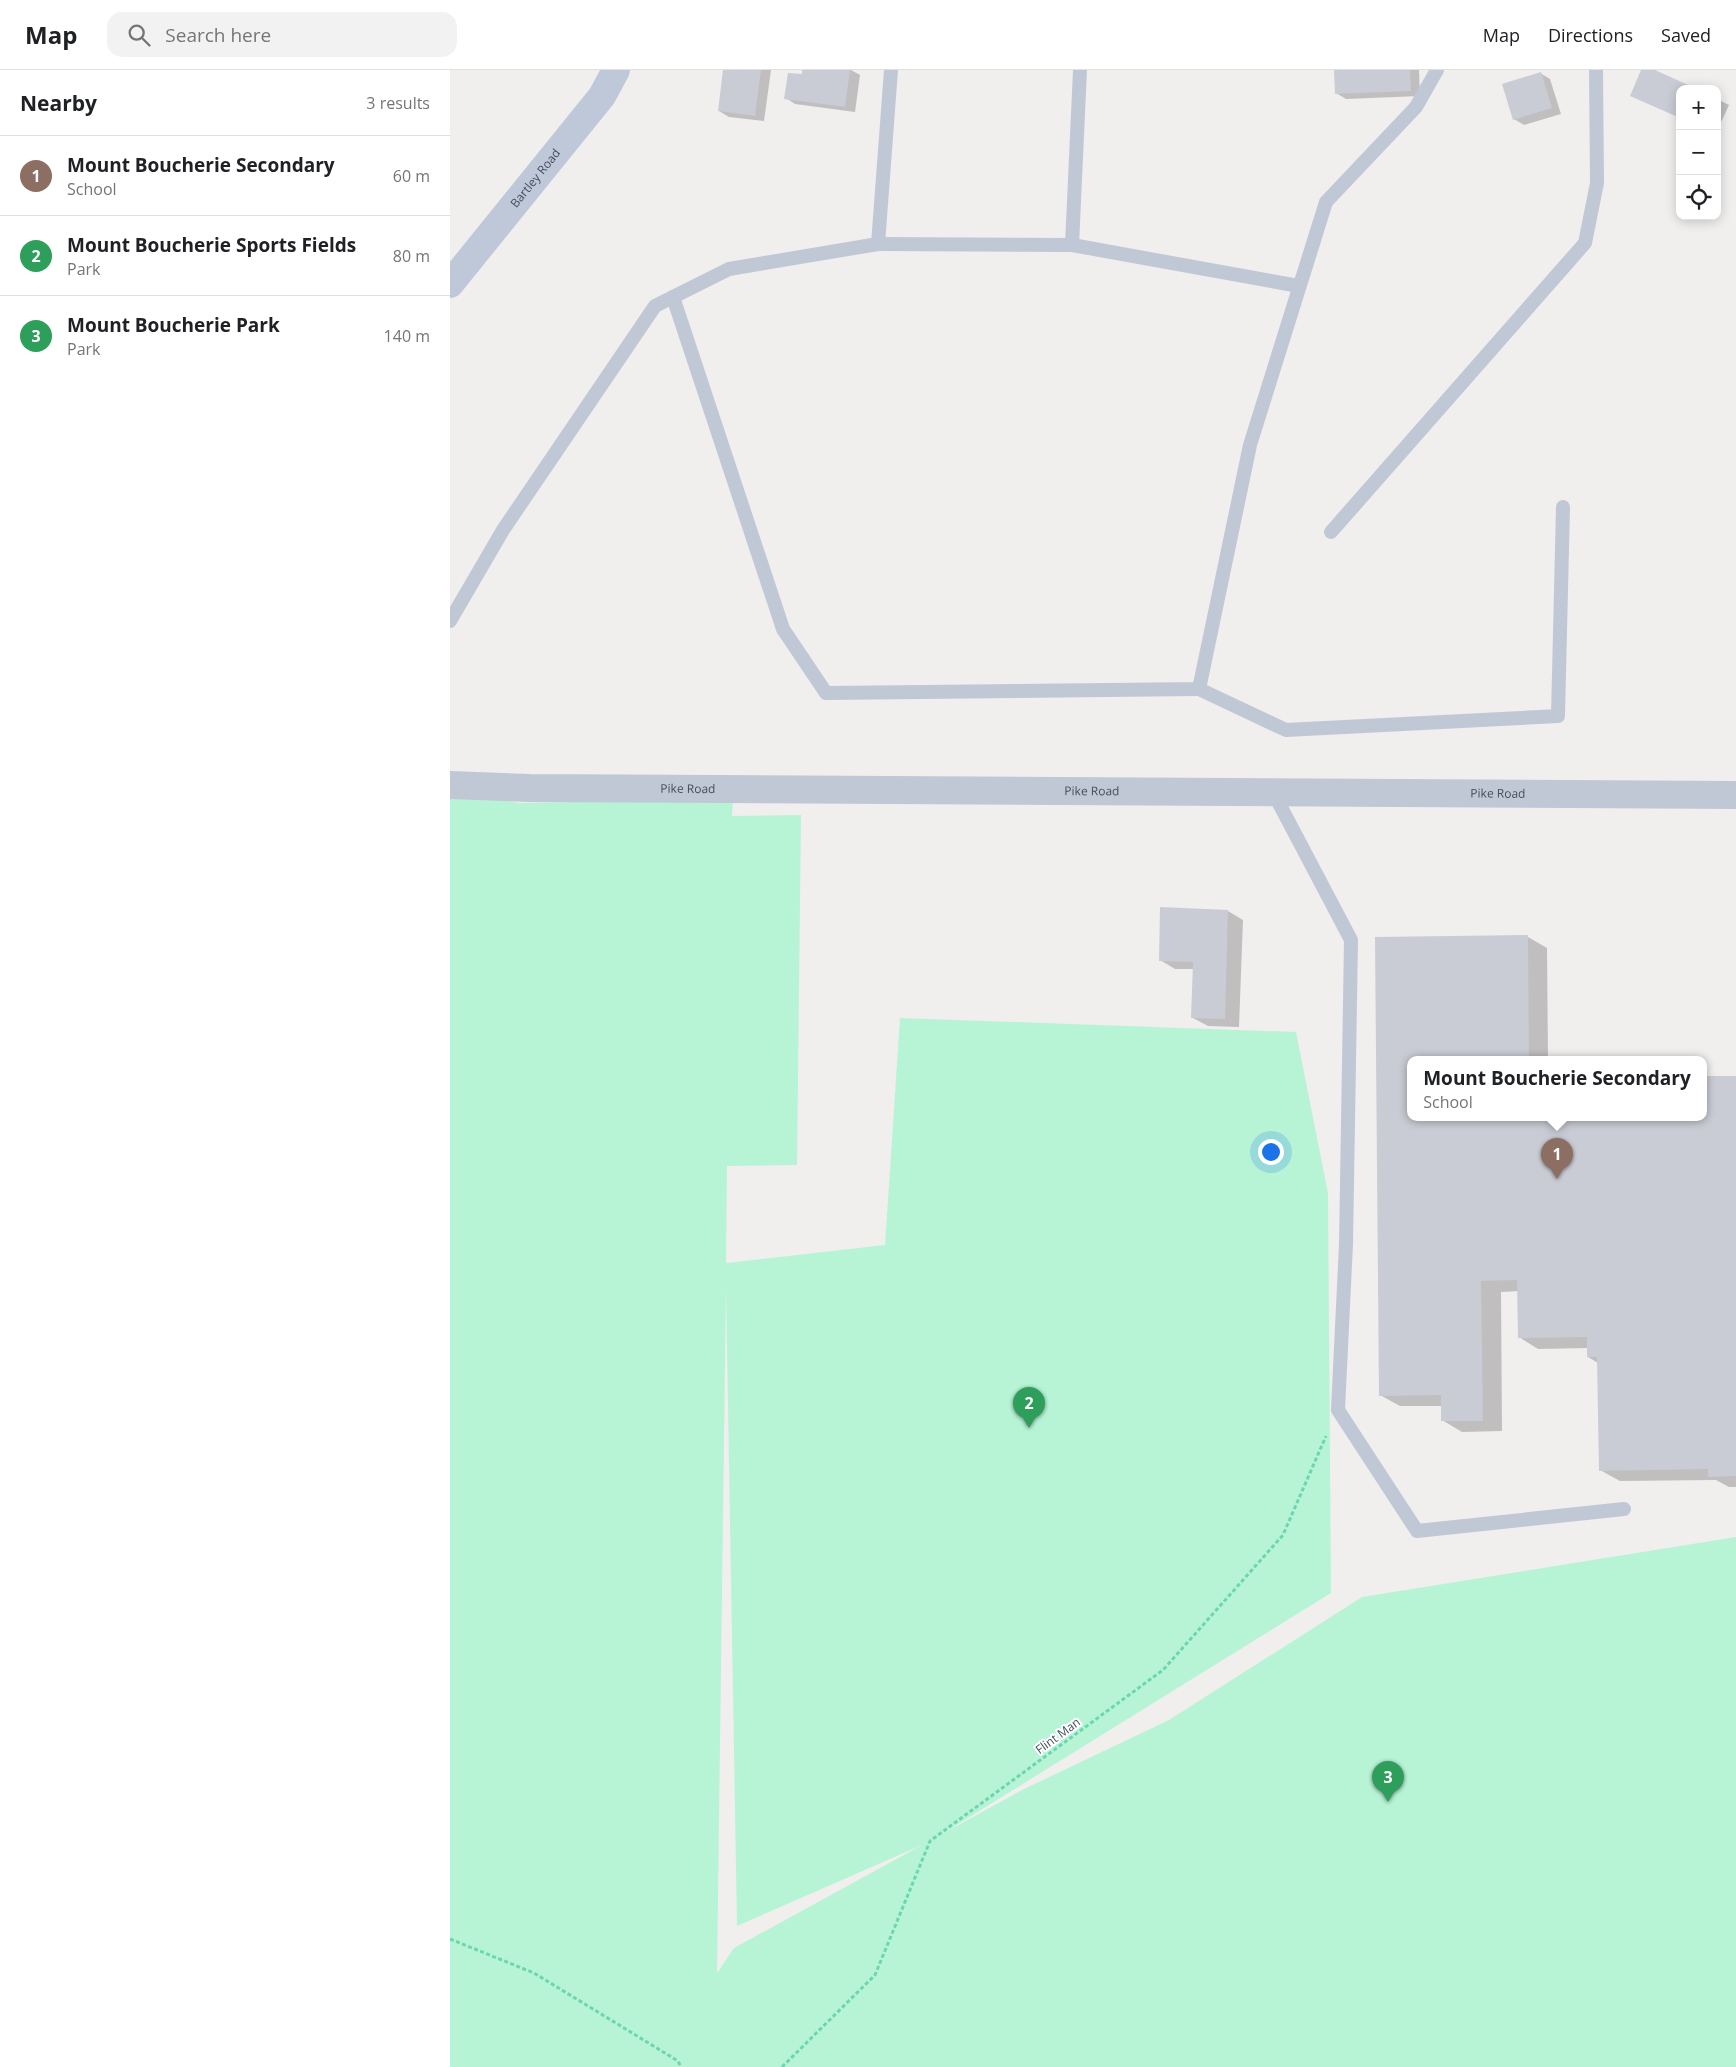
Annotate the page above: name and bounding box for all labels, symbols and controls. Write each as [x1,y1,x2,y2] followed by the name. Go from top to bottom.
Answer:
[107,12,457,57] search box
[25,18,77,51] text: Map
[125,21,153,49] icon: search
[165,22,271,48] text: Search here
[1483,23,1520,47] text: Map
[1548,23,1633,47] text: Directions
[1661,23,1711,47] text: Saved
[1676,85,1721,220] map controls
[1676,85,1721,130] button: +
[20,89,97,117] text: Nearby
[366,92,430,114] text: 3 results
[1676,130,1721,175] button: −
[506,145,564,211] street label: Bartley Road
[67,152,335,178] text: Mount Boucherie Secondary
[31,165,41,187] text: 1
[393,165,430,187] text: 60 m
[1676,175,1721,220] button: locate
[67,178,117,200] text: School
[67,232,356,258] text: Mount Boucherie Sports Fields
[31,245,41,267] text: 2
[393,245,430,267] text: 80 m
[67,258,100,280] text: Park
[67,312,280,338] text: Mount Boucherie Park
[31,325,41,347] text: 3
[384,325,430,347] text: 140 m
[67,338,100,360] text: Park
[660,780,716,797] street label: Pike Road
[1064,782,1120,799] street label: Pike Road
[1470,784,1526,802] street label: Pike Road
[1407,1056,1707,1121] popup
[1423,1065,1691,1091] text: Mount Boucherie Secondary
[1423,1091,1473,1113] text: School
[1541,1138,1573,1179] pin: 1
[1258,1139,1284,1165] your location
[1013,1387,1045,1428] pin: 2
[1032,1713,1084,1758] street label: Flint Man
[1372,1761,1404,1802] pin: 3

